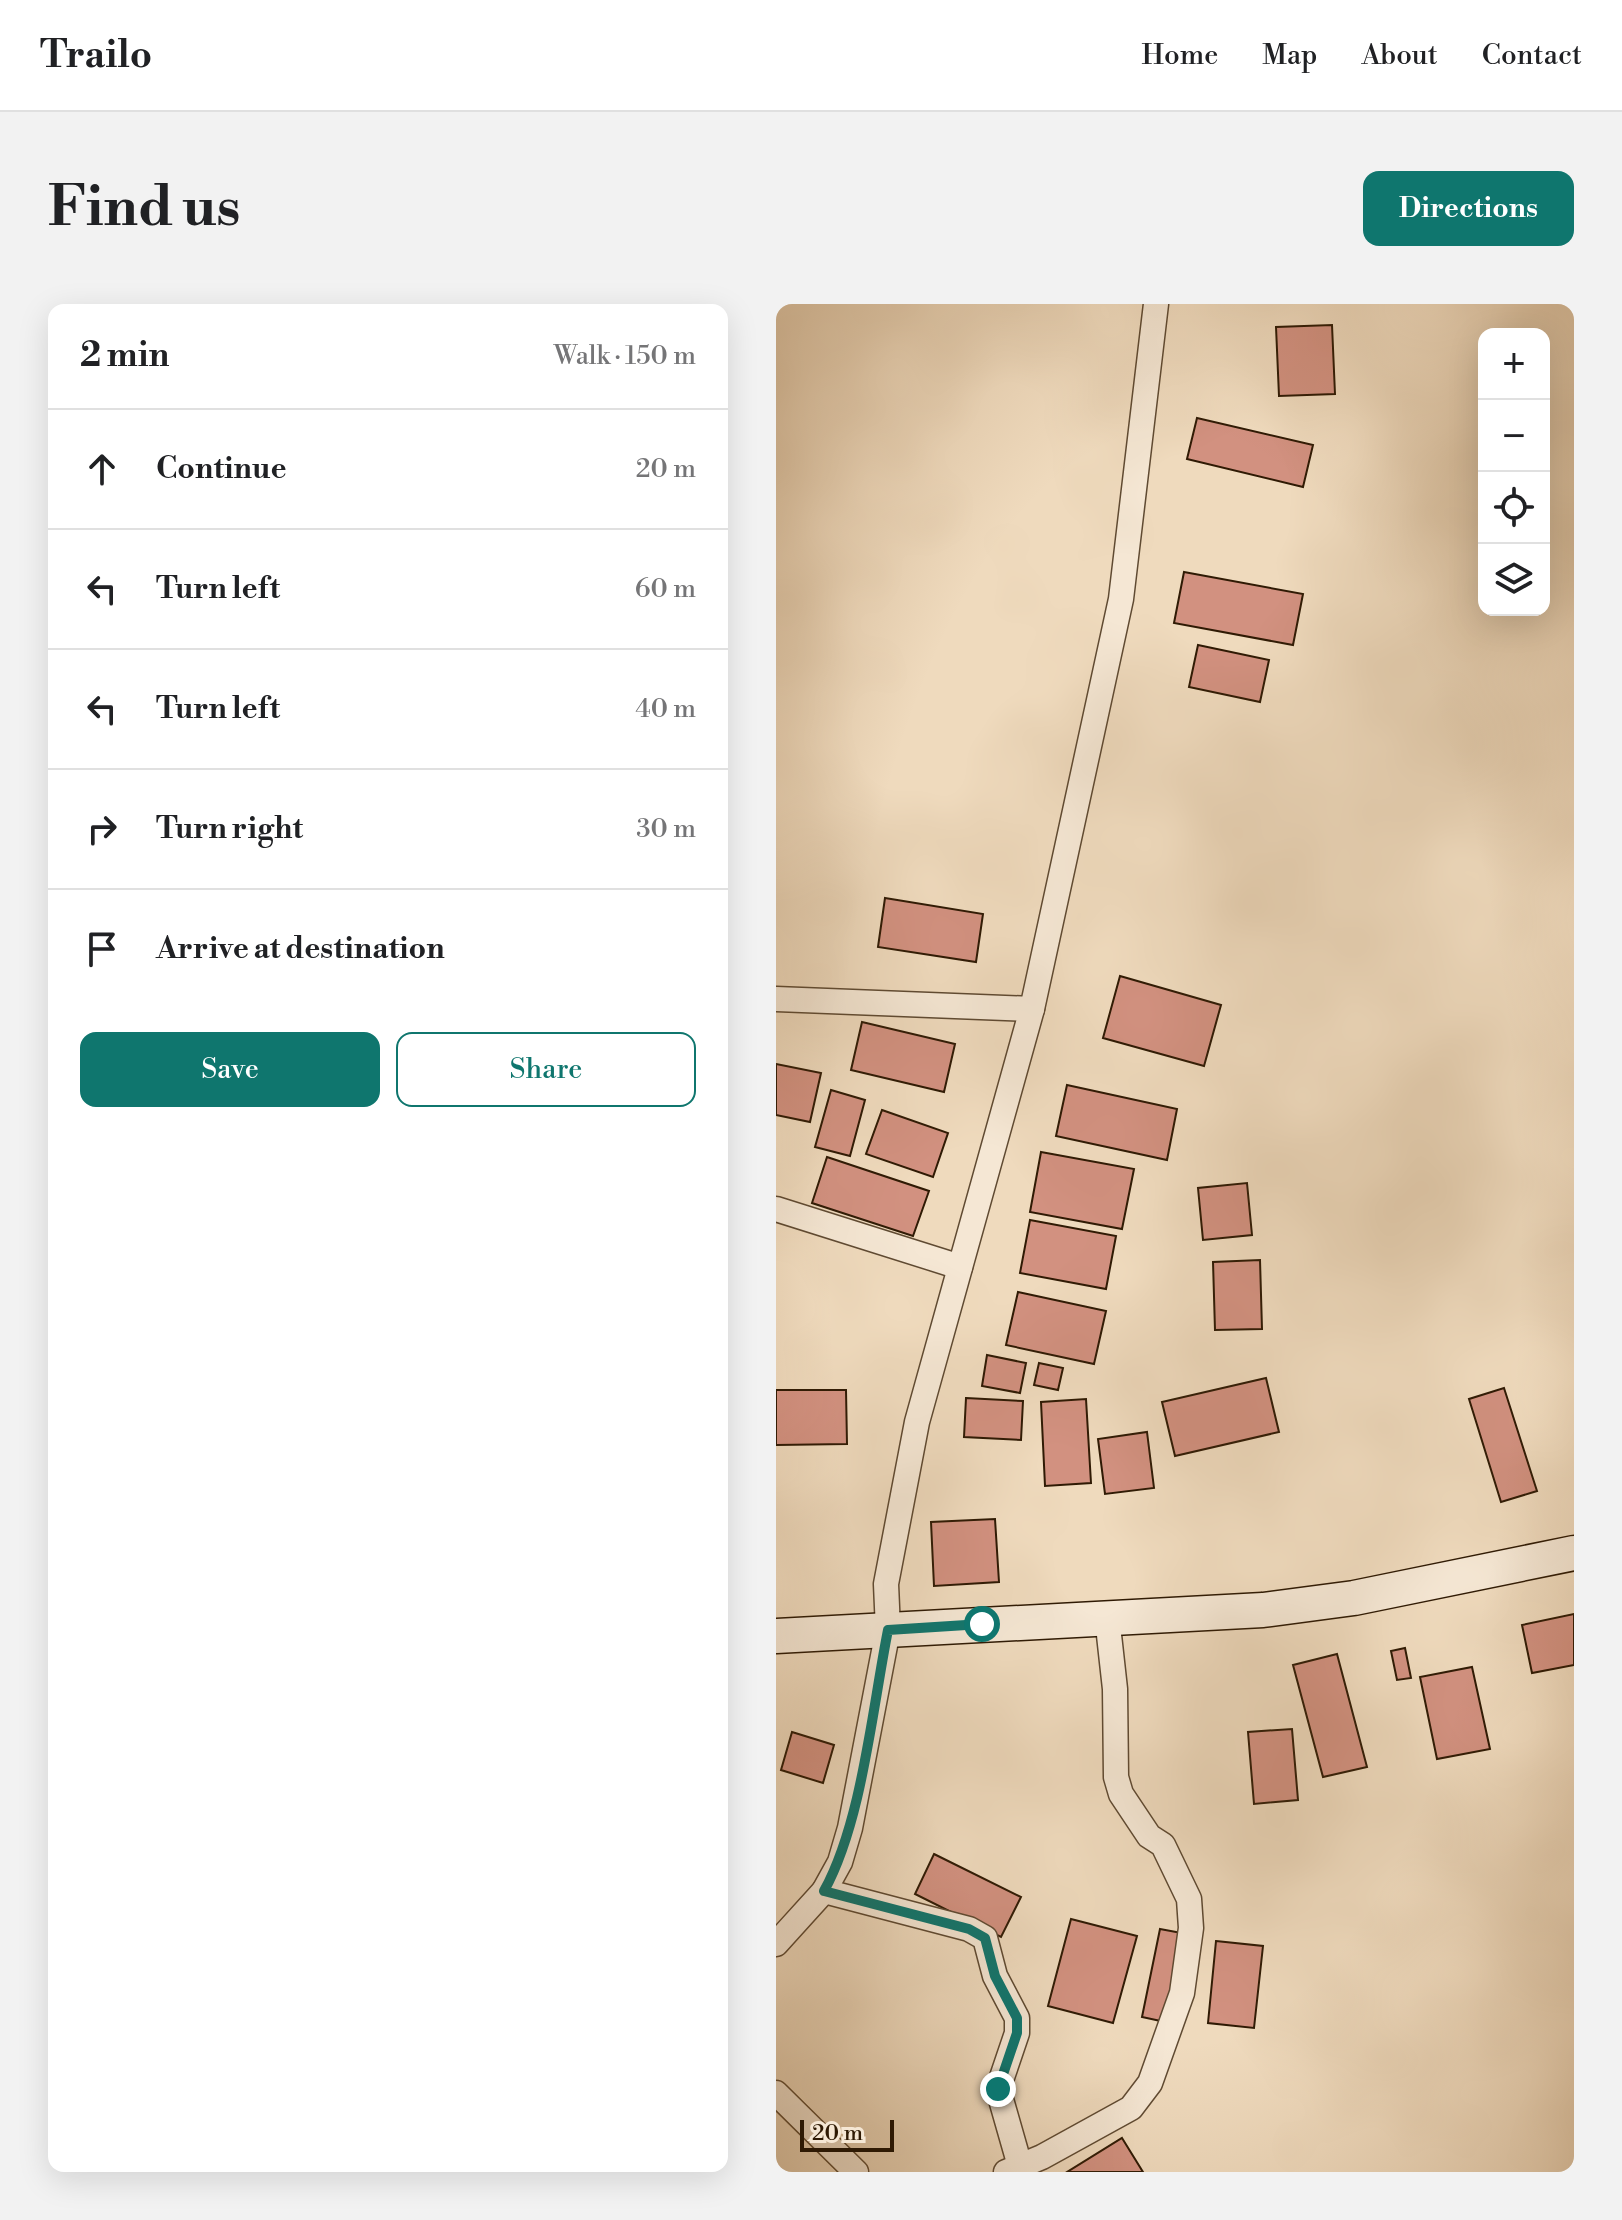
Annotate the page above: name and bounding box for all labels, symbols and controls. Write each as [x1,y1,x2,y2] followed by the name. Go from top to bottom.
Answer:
[40,32,152,79] text: Trailo
[1142,38,1218,73] text: Home
[1262,38,1317,73] text: Map
[1361,38,1438,73] text: About
[1482,38,1582,73] text: Contact
[1363,171,1574,246] button: Directions
[48,173,241,243] text: Find us
[1478,328,1550,616] map controls
[1478,328,1550,400] button: +
[80,335,169,377] text: 2 min
[554,340,696,372] text: Walk · 150 m
[1478,400,1550,472] button: −
[80,447,124,491] icon: ahead
[156,450,287,488] text: Continue
[636,453,696,485] text: 20 m
[1478,472,1550,544] button: locate
[1478,544,1550,616] button: layers
[80,567,124,611] icon: left
[156,570,280,608] text: Turn left
[635,573,696,605] text: 60 m
[80,687,124,731] icon: left
[156,690,280,728] text: Turn left
[635,693,696,725] text: 40 m
[80,807,124,851] icon: right
[156,810,303,848] text: Turn right
[636,813,696,845] text: 30 m
[80,927,124,971] icon: arrive
[156,930,445,968] text: Arrive at destination
[80,1032,380,1107] button: Save
[396,1032,696,1107] button: Share
[964,1606,1000,1642] route start
[980,2071,1016,2107] route end
[800,2116,894,2152] scale bar
[812,2120,863,2147] text: 20 m

